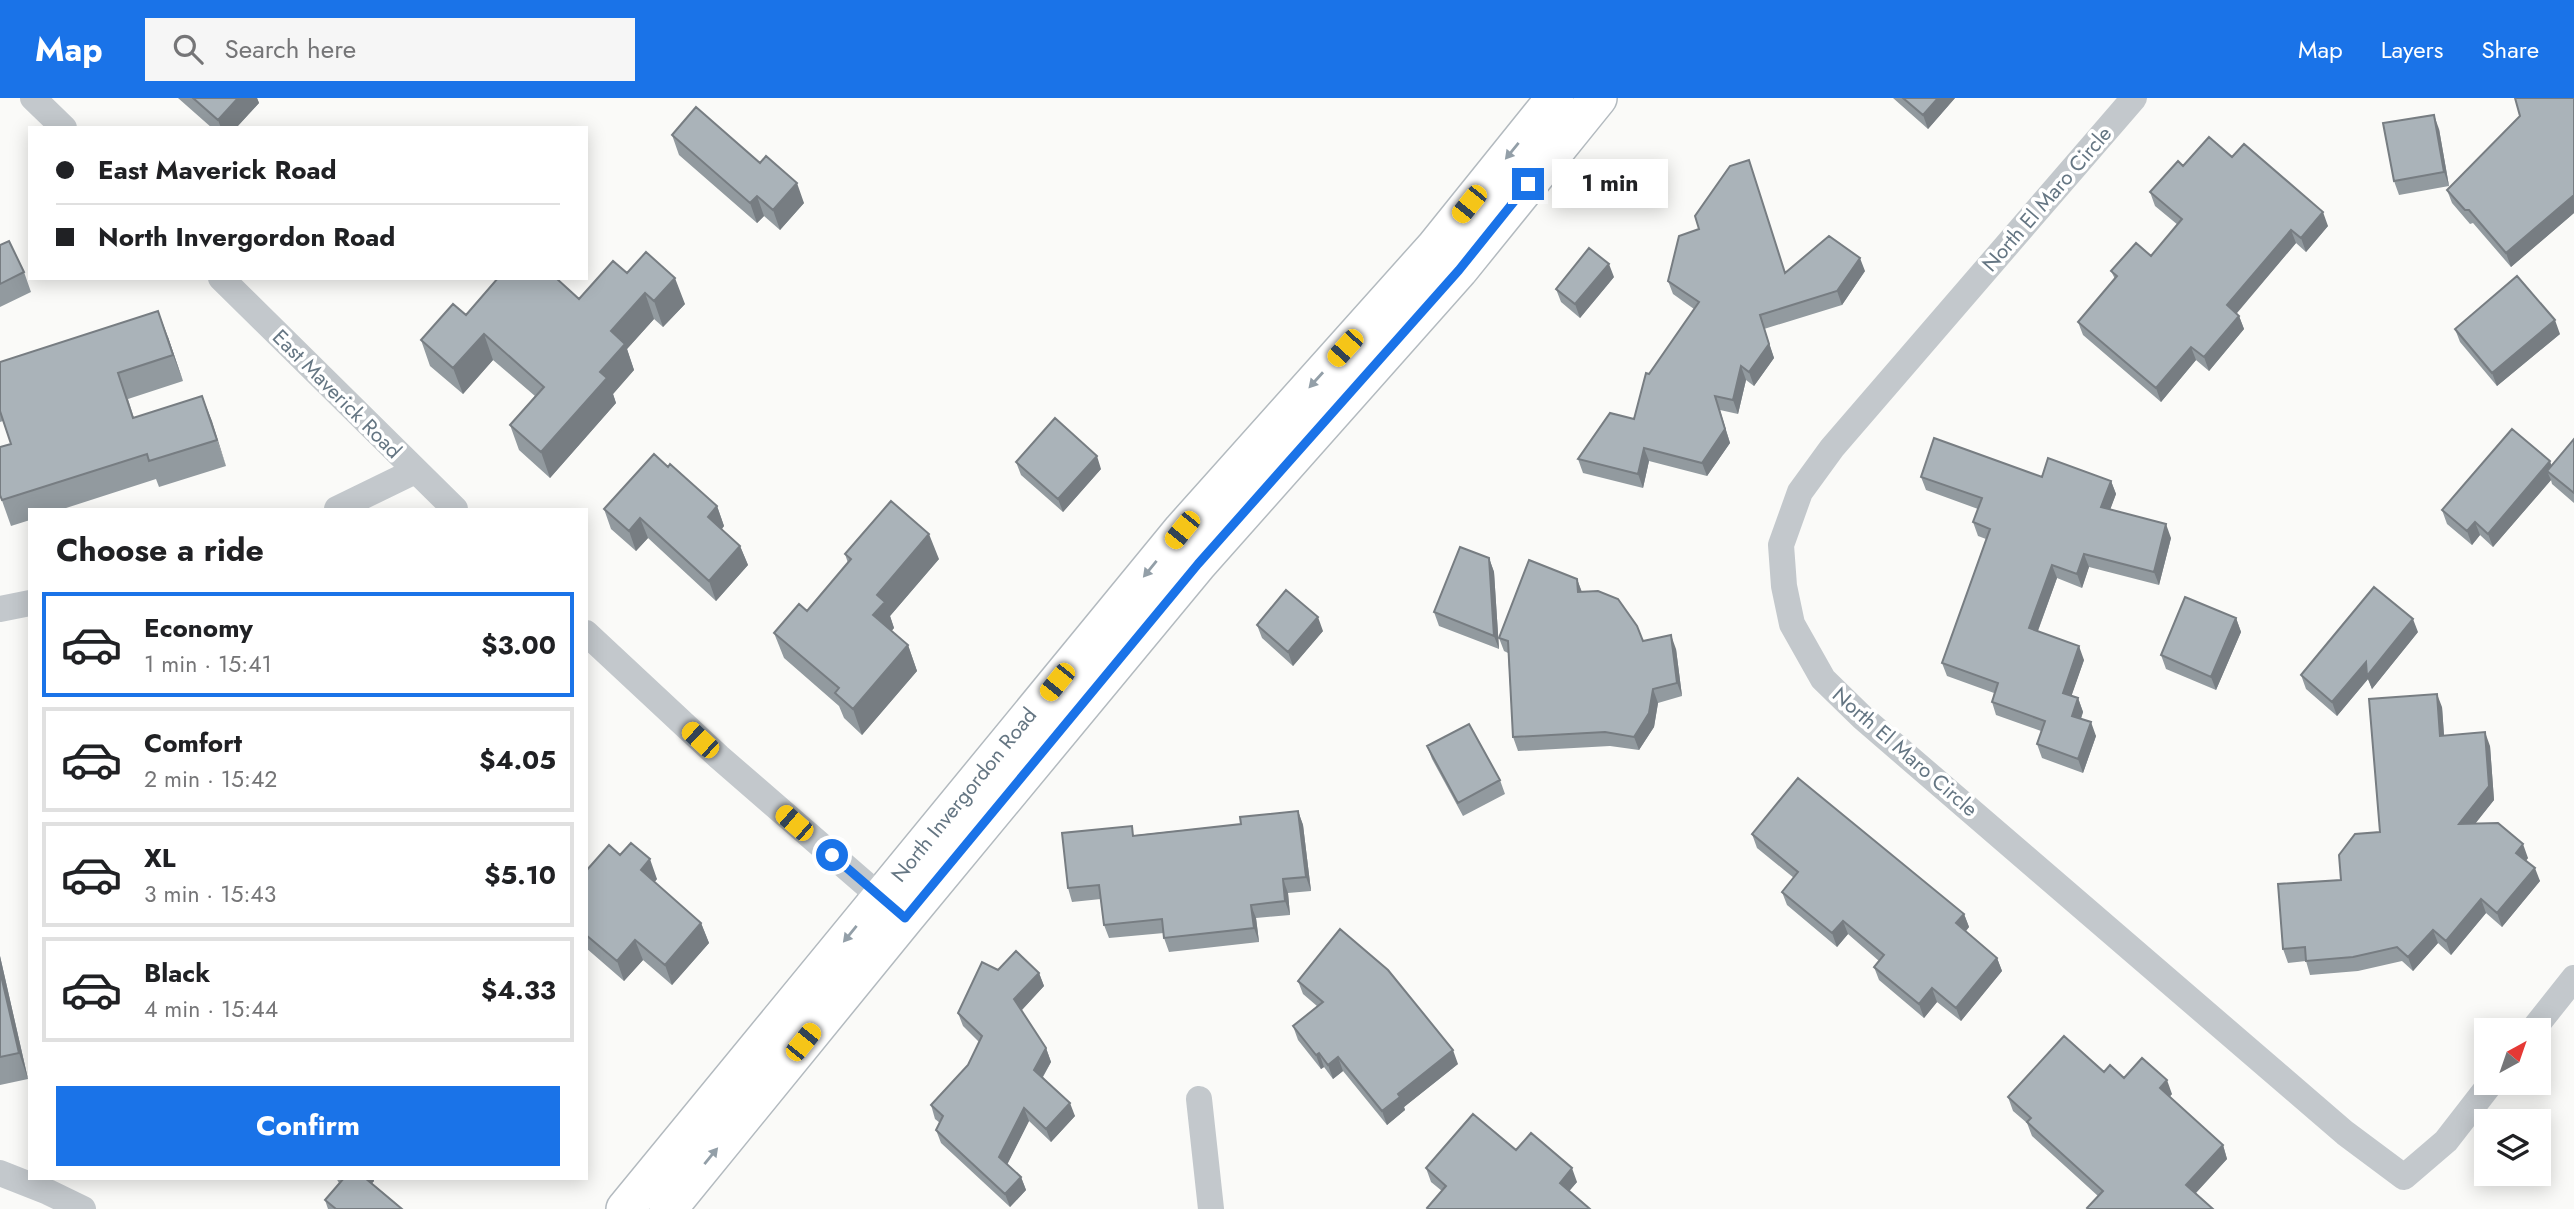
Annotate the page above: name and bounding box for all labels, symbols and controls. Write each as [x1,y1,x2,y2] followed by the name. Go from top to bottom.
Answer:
[145,18,635,81] search box
[35,26,103,73] text: Map
[169,30,207,68] icon: search
[225,30,356,68] text: Search here
[2298,32,2343,67] text: Map
[2381,32,2443,67] text: Layers
[2481,32,2539,67] text: Share
[1975,120,2119,278] street label: North El Maro Circle
[1505,143,1520,160] one-way arrow
[98,151,337,189] text: East Maverick Road
[1552,160,1668,208] callout: 1 min
[1581,166,1639,200] text: 1 min
[1512,168,1544,200] route end
[1448,181,1491,227] car
[98,218,395,256] text: North Invergordon Road
[266,323,408,465] street label: East Maverick Road
[1324,325,1367,371] car
[1309,371,1325,388] one-way arrow
[1161,507,1204,553] car
[56,527,264,573] text: Choose a ride
[1142,560,1158,578] one-way arrow
[144,609,253,647] text: Economy
[60,613,123,676] icon: car
[481,626,556,664] text: $3.00
[144,647,272,681] text: 1 min · 15:41
[1036,659,1079,705] car
[1826,680,1984,824] street label: North El Maro Circle
[884,701,1044,889] street label: North Invergordon Road
[678,718,723,762] car
[144,724,242,762] text: Comfort
[60,728,123,791] icon: car
[479,741,556,779] text: $4.05
[144,762,277,796] text: 2 min · 15:42
[772,801,817,845] car
[144,839,176,877] text: XL
[816,839,848,871] route start
[60,843,123,906] icon: car
[484,856,556,894] text: $5.10
[144,877,276,911] text: 3 min · 15:43
[843,926,858,943] one-way arrow
[144,954,210,992] text: Black
[60,958,123,1021] icon: car
[481,971,556,1009] text: $4.33
[144,992,278,1026] text: 4 min · 15:44
[2474,1018,2552,1096] north arrow
[2474,1018,2551,1186] map controls
[782,1019,825,1065] car
[56,1086,560,1166] button: Confirm
[2474,1109,2551,1186] button: layers
[703,1148,718,1165] one-way arrow

